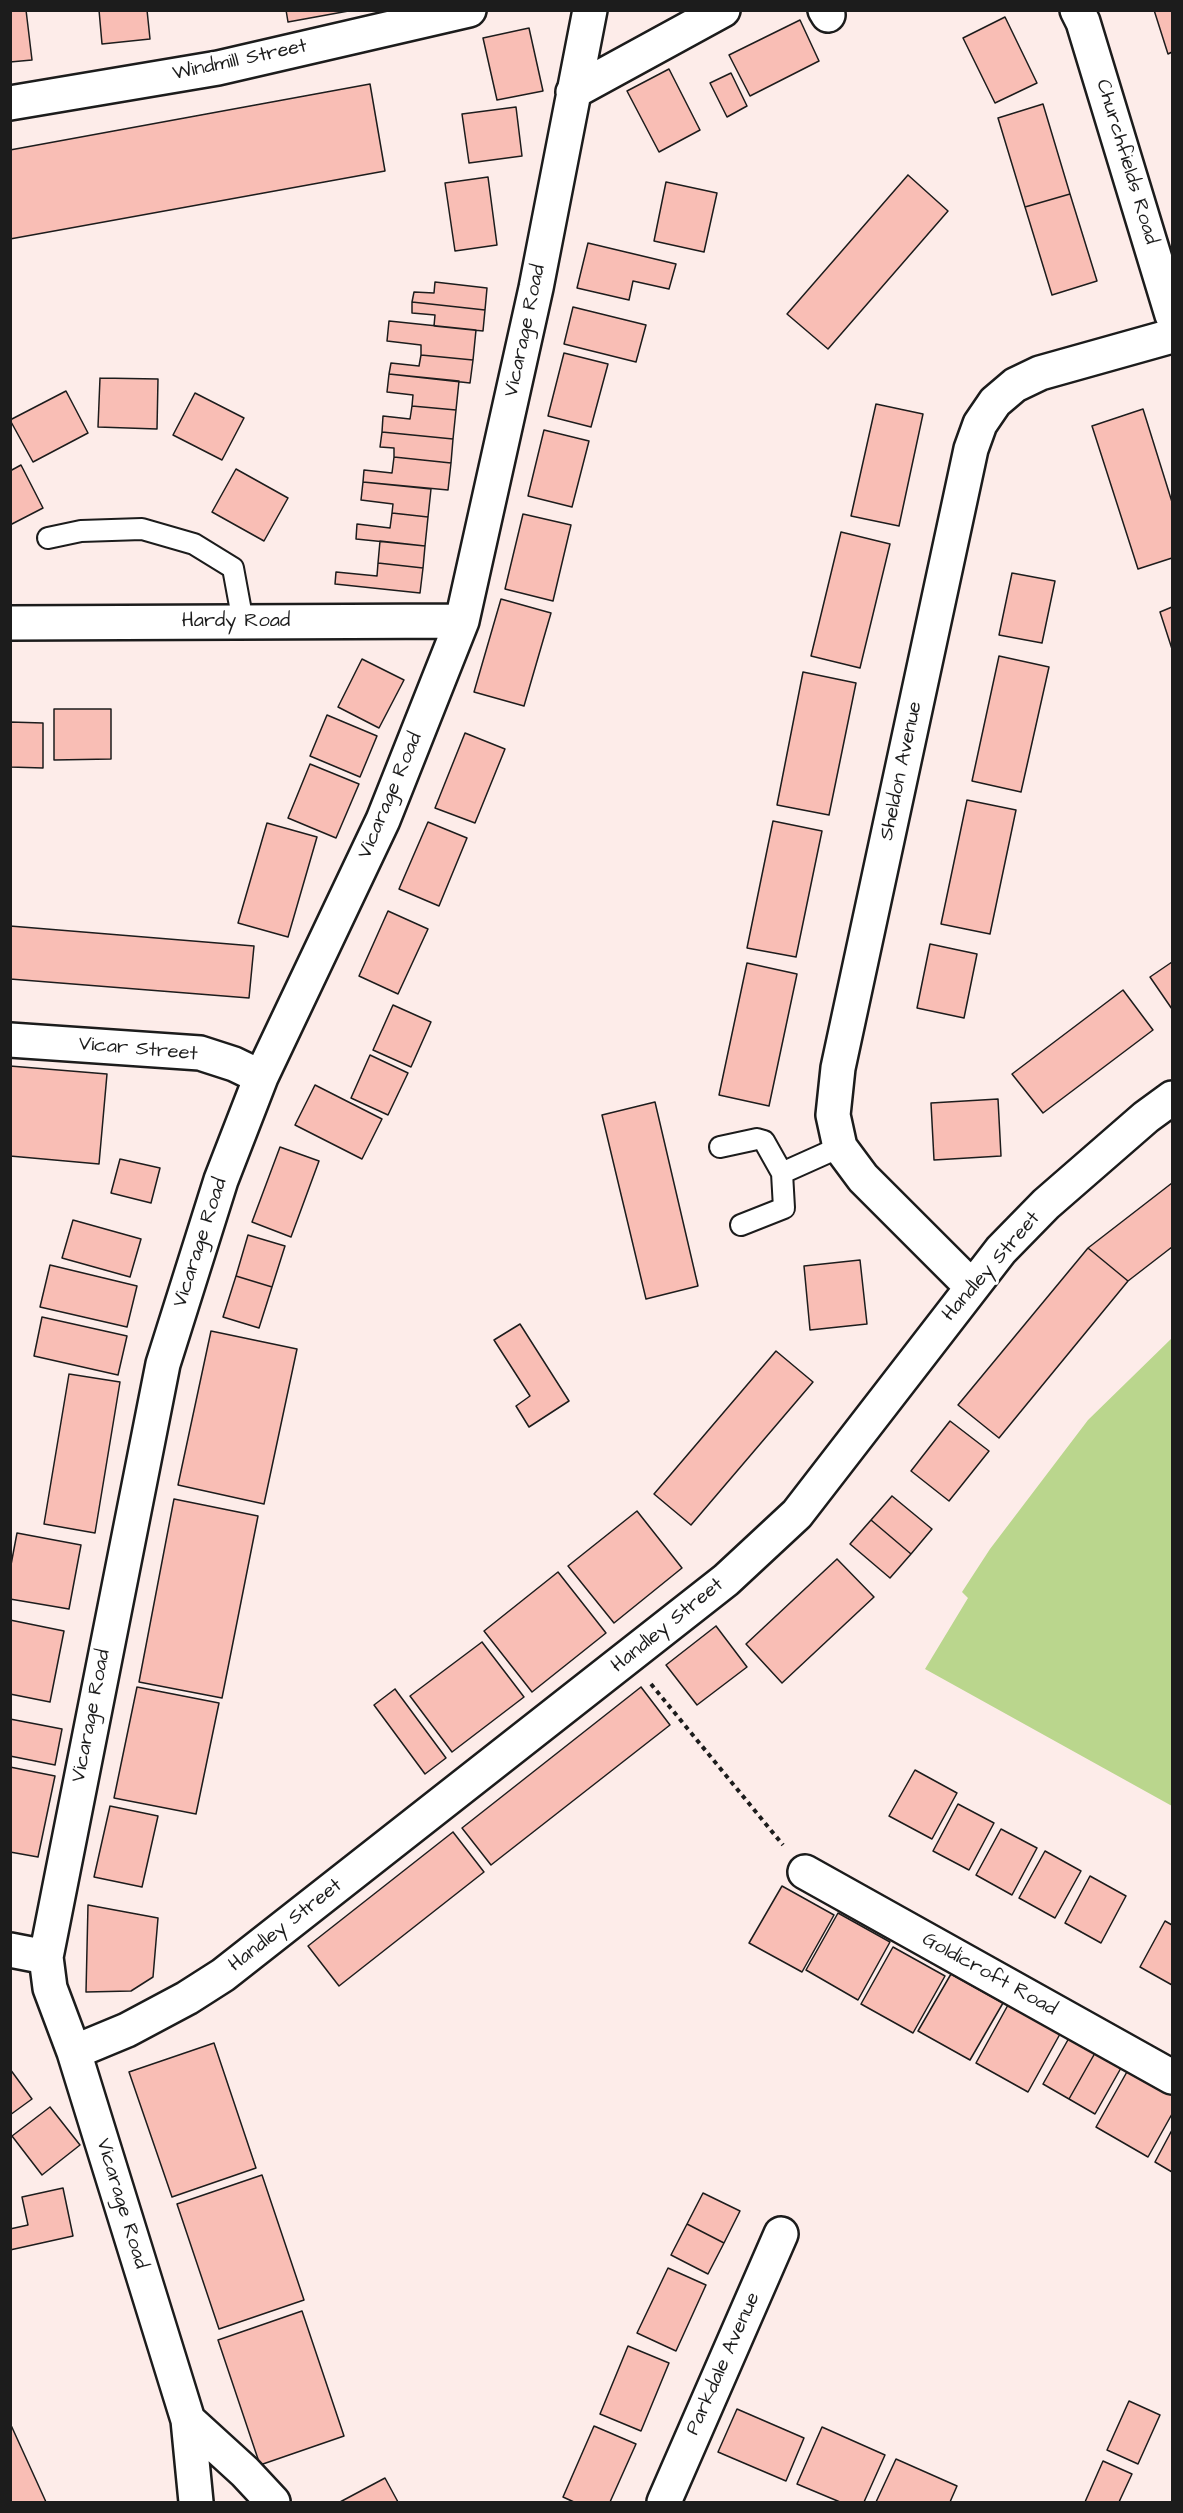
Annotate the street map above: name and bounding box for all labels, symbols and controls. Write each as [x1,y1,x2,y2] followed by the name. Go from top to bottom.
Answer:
[171,35,309,87] street label: Windmill Street
[1090,77,1162,247] street label: Churchfields Road
[500,263,552,399] street label: Vicarage Road
[182,610,290,634] street label: Hardy Road
[876,699,928,843] street label: Sheldon Avenue
[354,729,428,863] street label: Vicarage Road
[78,1033,198,1067] street label: Vicar Street
[169,1175,233,1311] street label: Vicarage Road
[938,1207,1046,1327] street label: Handley Street
[607,1574,729,1678] street label: Handley Street
[67,1648,117,1784] street label: Vicarage Road
[225,1874,347,1978] street label: Handley Street
[917,1928,1061,2022] street label: Goldicroft Road
[90,2136,152,2272] street label: Vicarage Road
[682,2289,766,2439] street label: Parkdale Avenue

